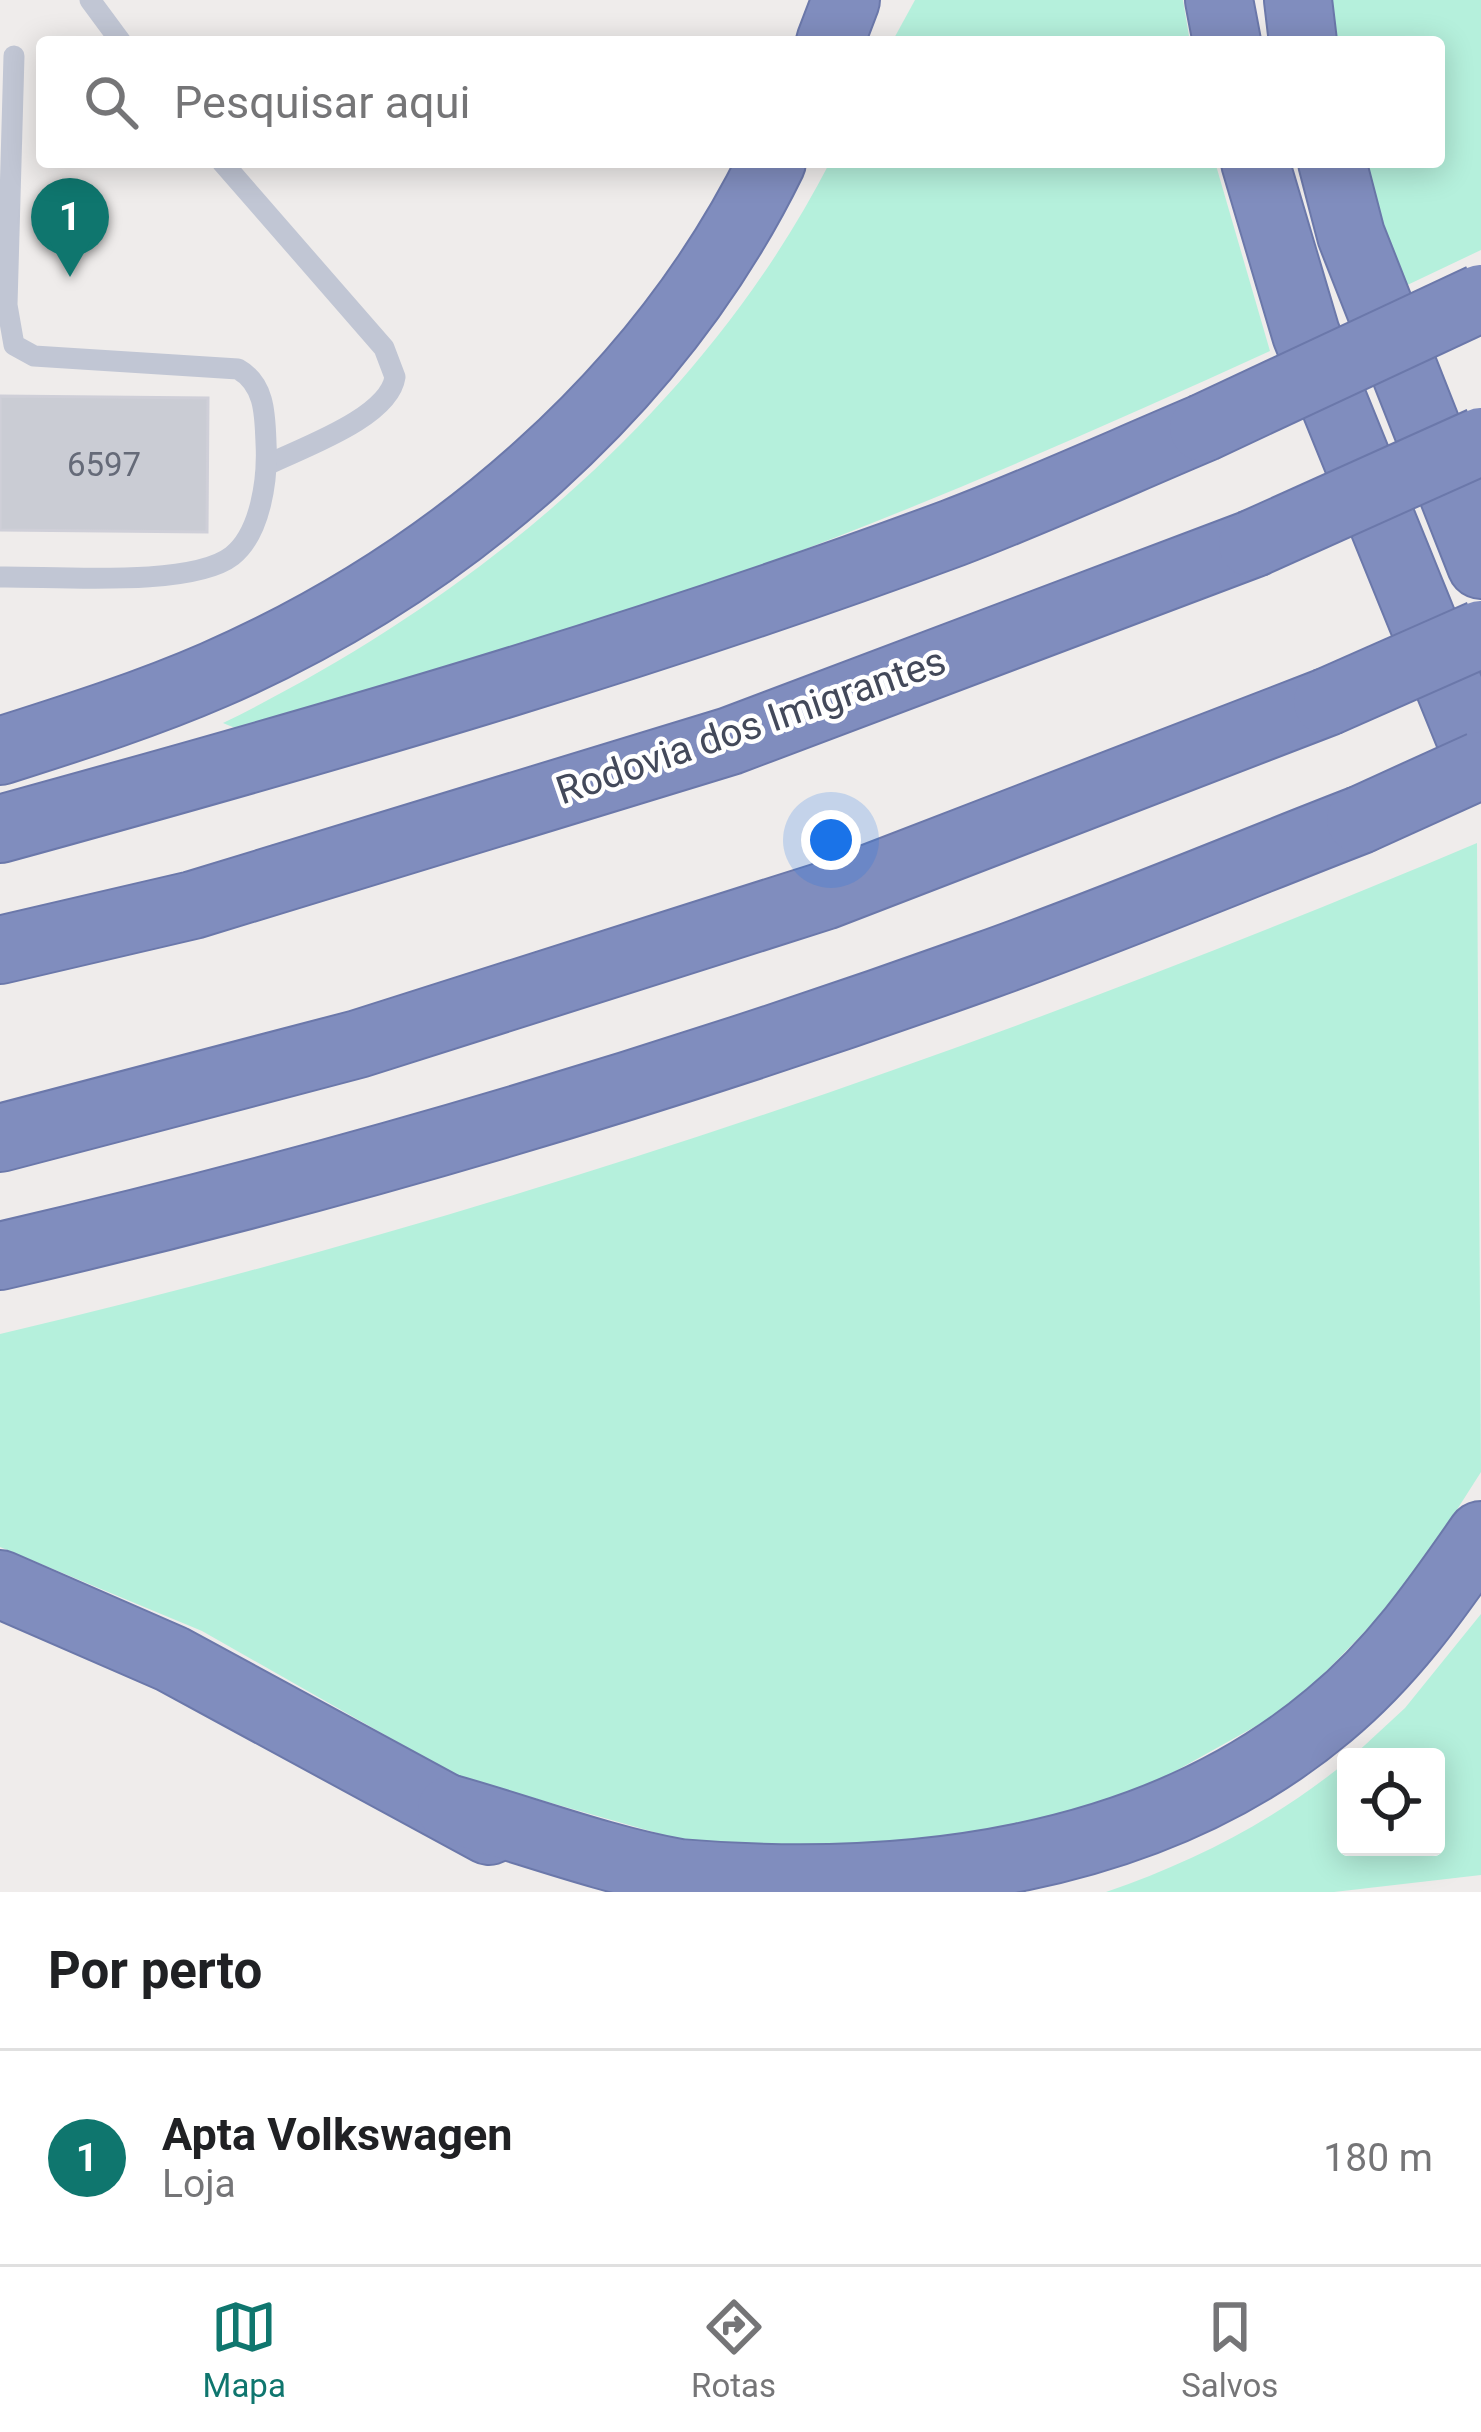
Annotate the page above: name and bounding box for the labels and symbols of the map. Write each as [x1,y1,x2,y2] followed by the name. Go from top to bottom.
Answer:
[31,178,109,277] pin: 1
[67,445,141,484] house number: 6597
[550,638,952,814] street label: Rodovia dos Imigrantes
[801,810,861,870] your location

